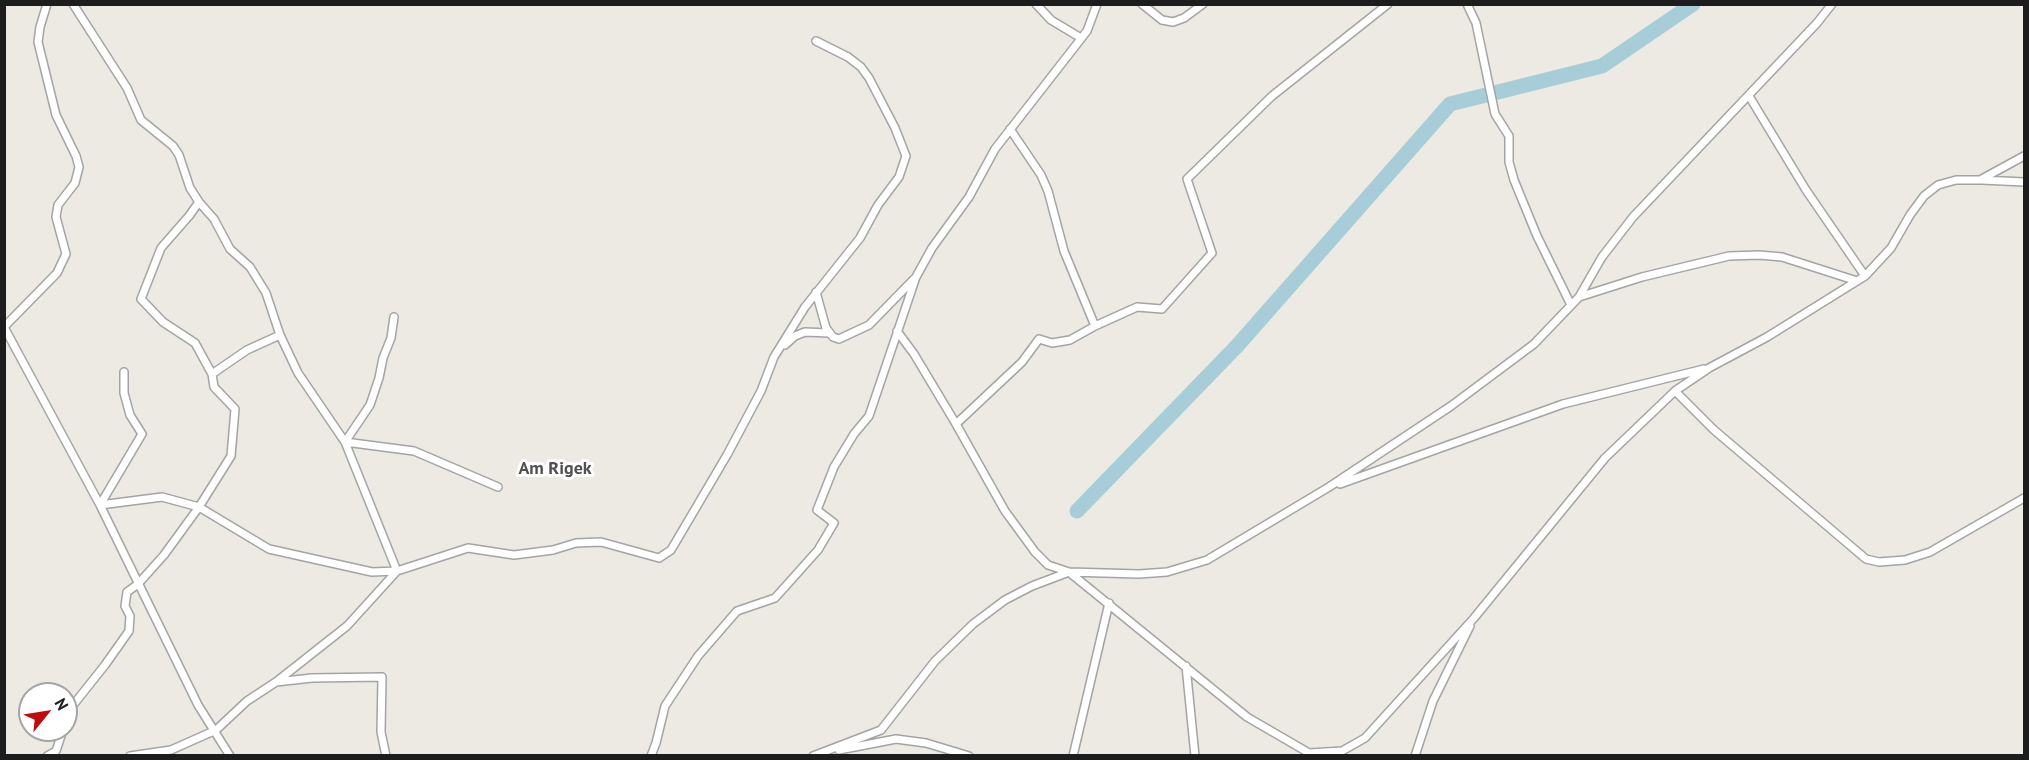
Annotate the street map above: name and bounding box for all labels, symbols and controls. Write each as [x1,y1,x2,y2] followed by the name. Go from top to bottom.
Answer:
[518,458,592,480] district label: Am Rigek
[18,682,78,742] north arrow
[51,694,73,714] text: N

